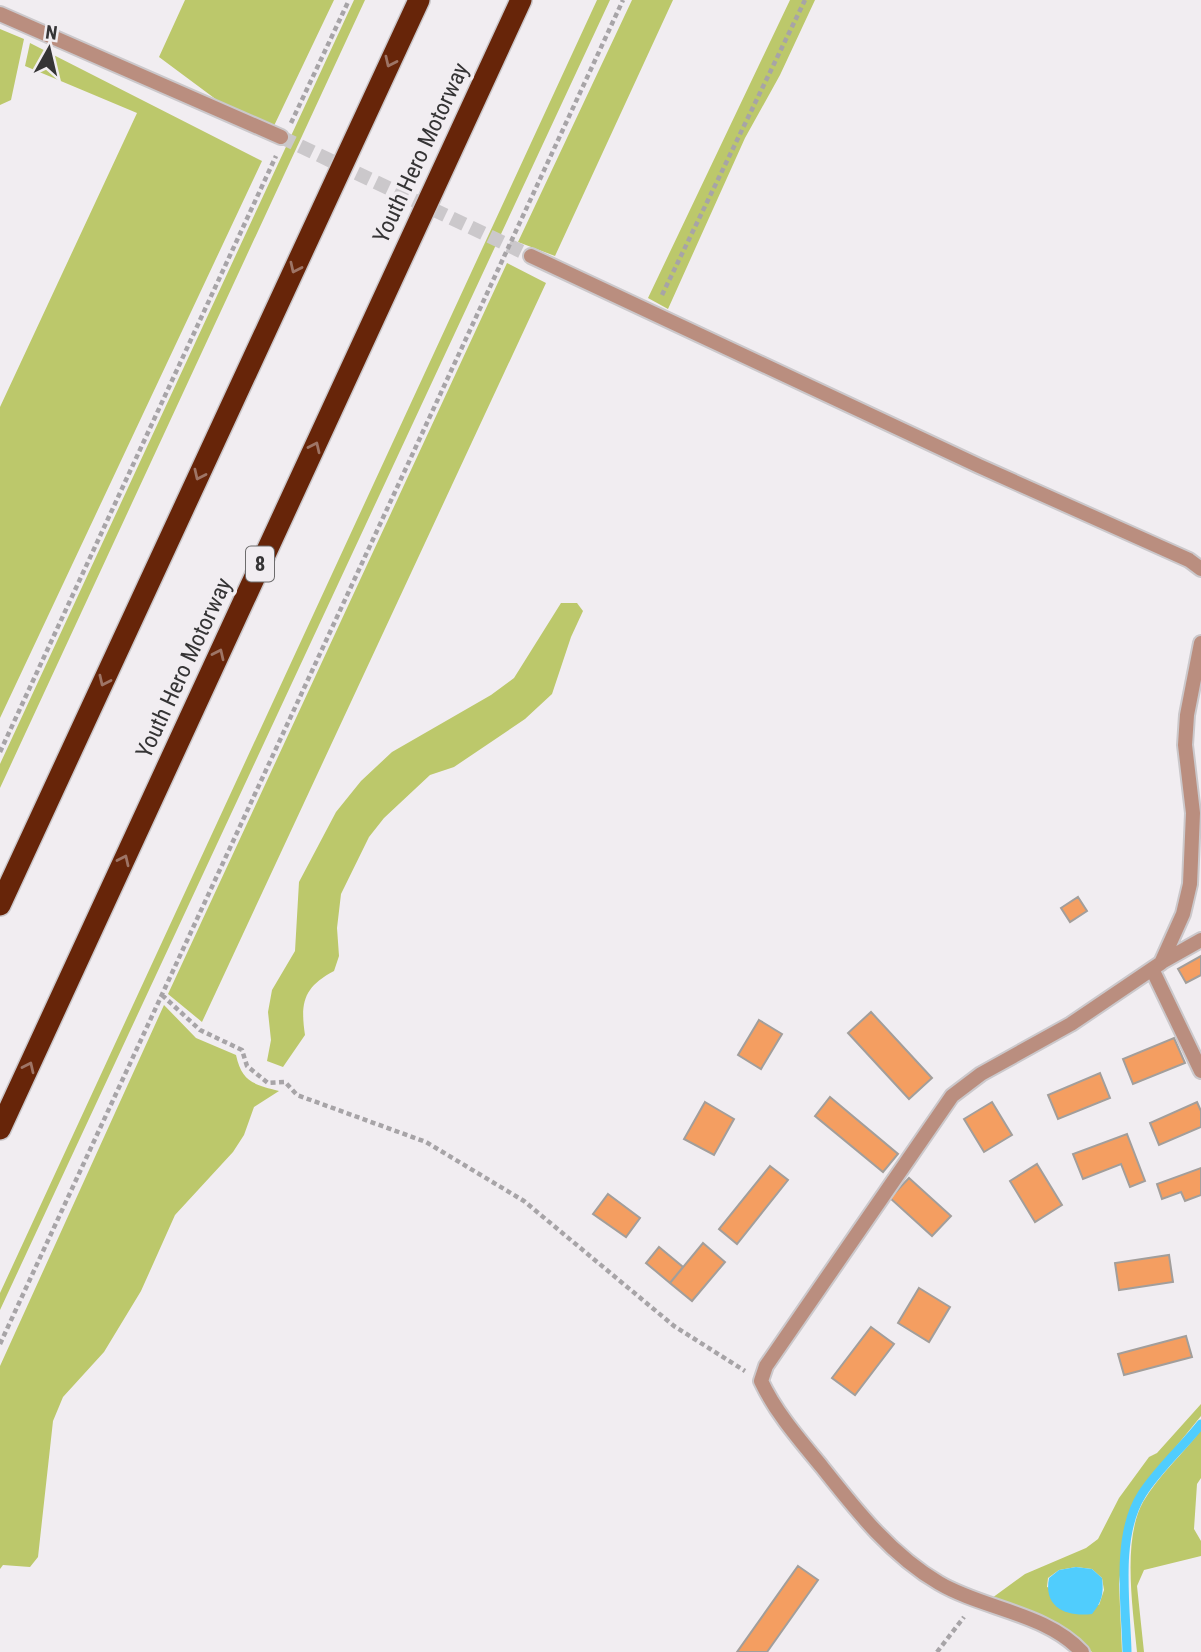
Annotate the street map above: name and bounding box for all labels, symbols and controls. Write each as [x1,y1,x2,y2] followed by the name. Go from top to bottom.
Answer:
[14,14,84,84] north arrow
[44,20,59,45] text: N
[385,55,399,67] one-way arrow
[367,58,475,247] street label: Youth Hero Motorway
[289,261,303,274] one-way arrow
[306,442,320,454] one-way arrow
[193,468,207,480] one-way arrow
[246,546,274,582] road number: 8
[130,573,238,762] street label: Youth Hero Motorway
[211,649,225,661] one-way arrow
[98,674,112,686] one-way arrow
[116,855,130,867] one-way arrow
[20,1062,34,1074] one-way arrow

